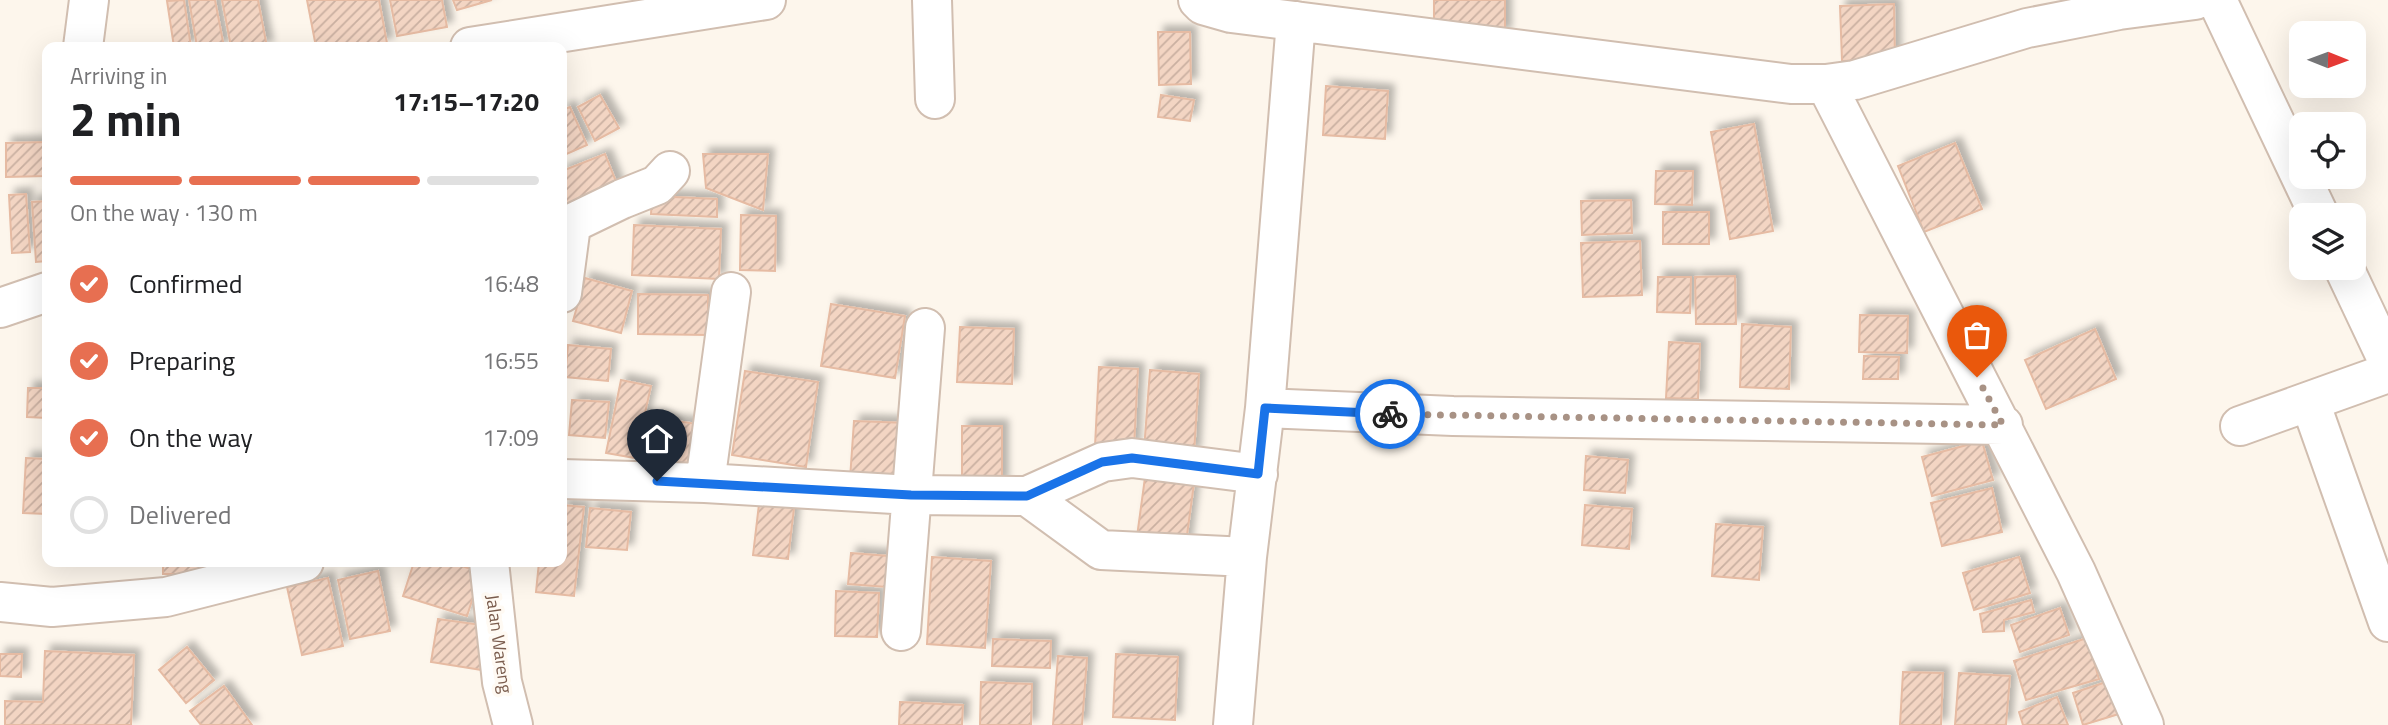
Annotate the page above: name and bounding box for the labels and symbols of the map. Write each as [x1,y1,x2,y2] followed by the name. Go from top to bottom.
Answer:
[2289,21,2366,98] north arrow
[1947,305,2007,377] pin
[1355,379,1425,449] courier
[627,409,687,481] pin
[479,593,520,695] street label: Jalan Wareng

